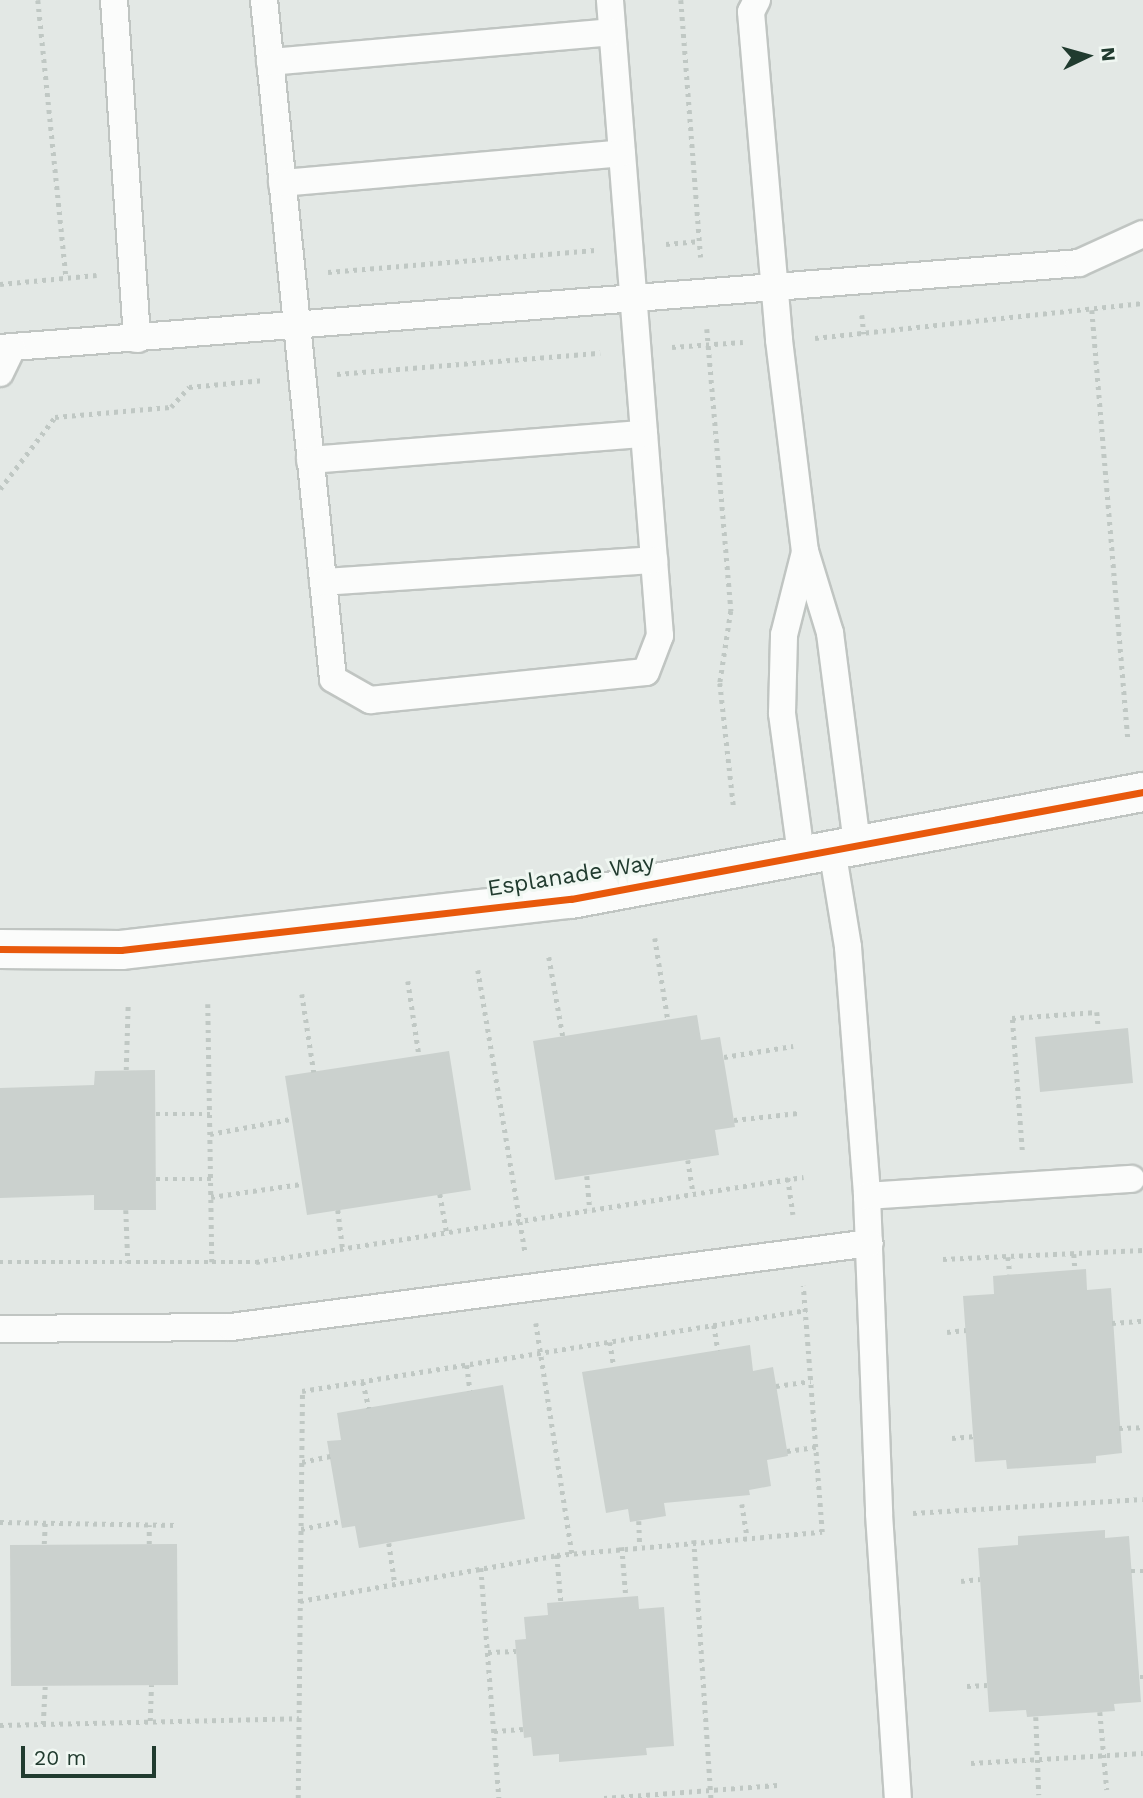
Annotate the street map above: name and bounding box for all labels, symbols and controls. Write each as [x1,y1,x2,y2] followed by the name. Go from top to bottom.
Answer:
[1052,21,1122,91] north arrow
[1096,46,1120,62] text: N
[485,849,657,903] street label: Esplanade Way
[24,1731,159,1775] scale bar
[34,1745,86,1770] text: 20 m

